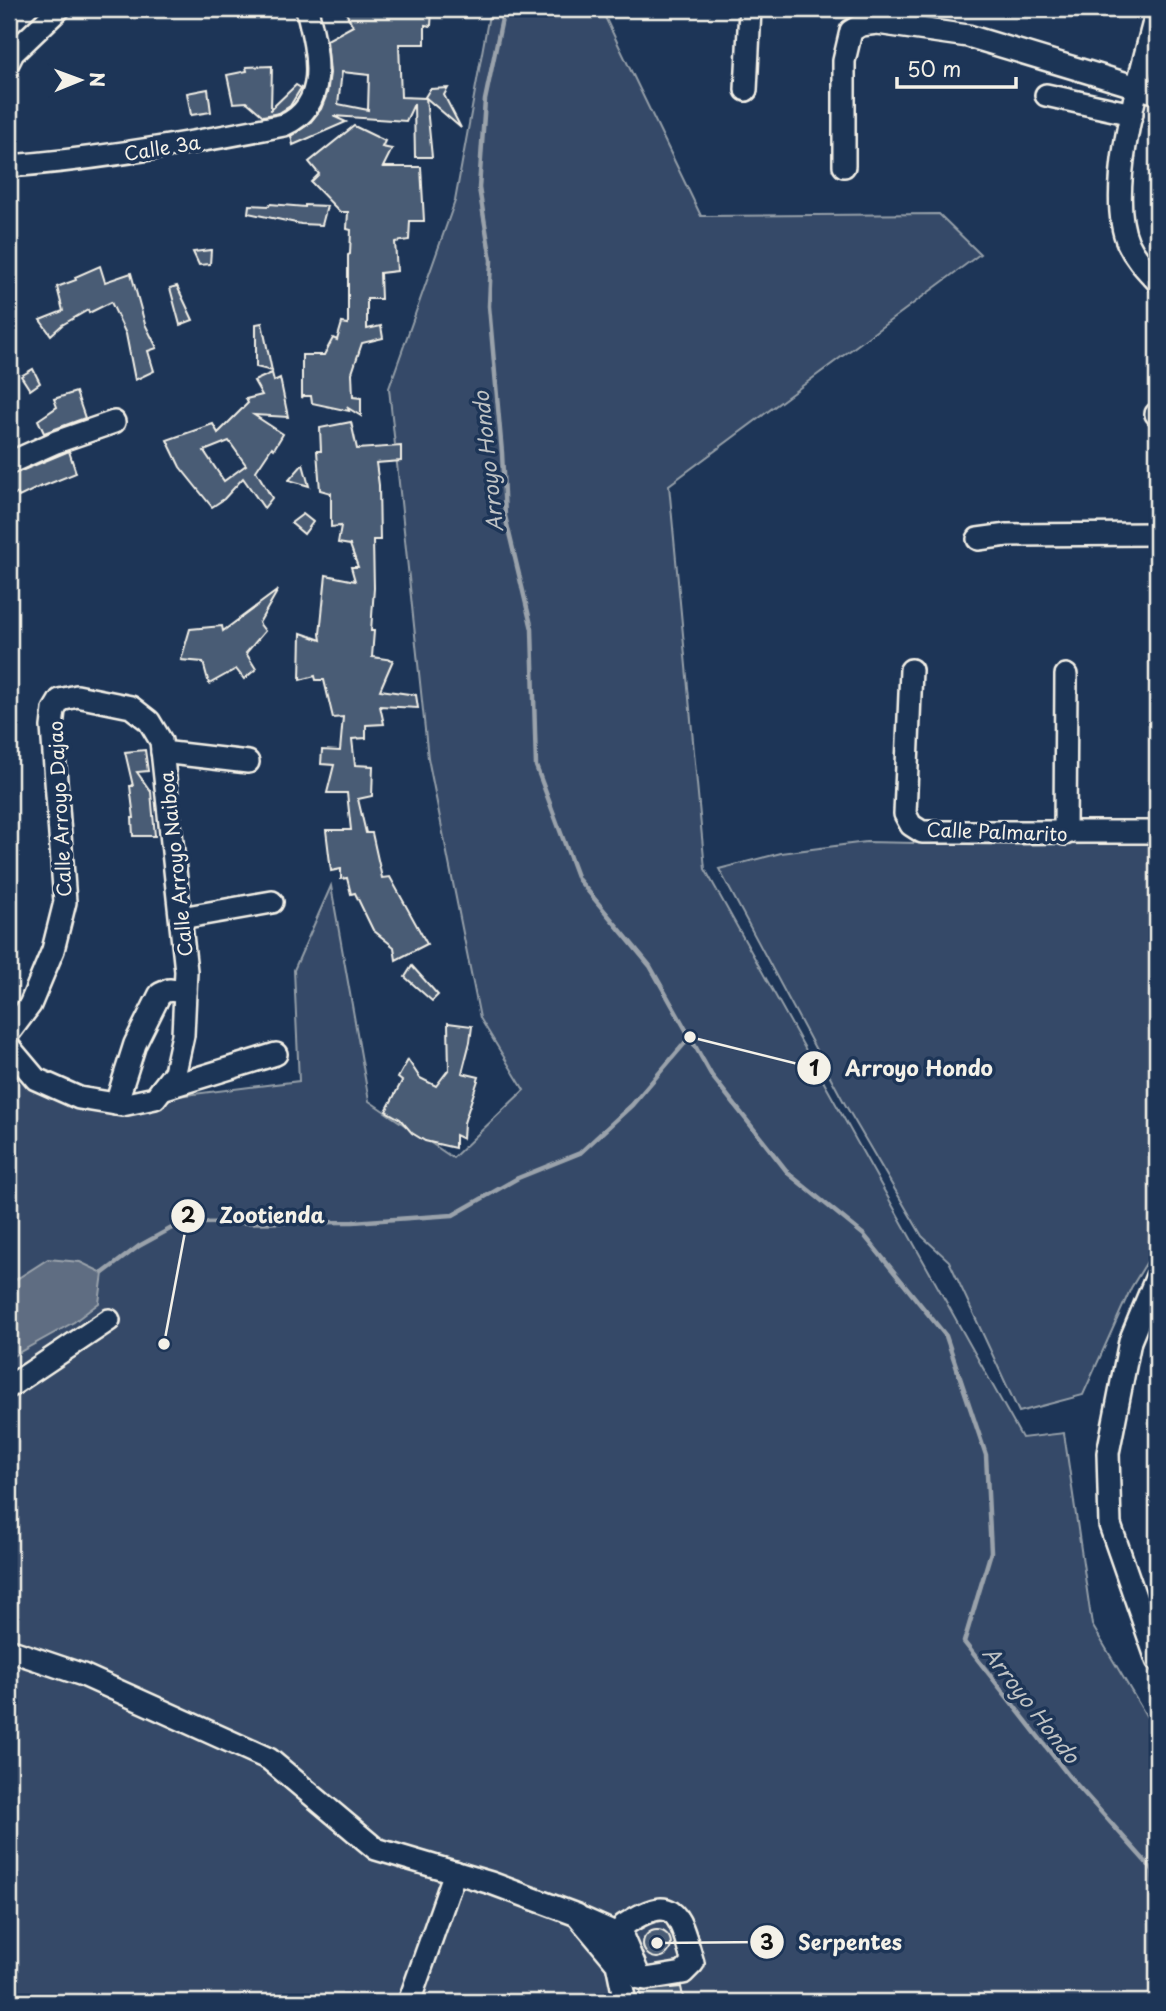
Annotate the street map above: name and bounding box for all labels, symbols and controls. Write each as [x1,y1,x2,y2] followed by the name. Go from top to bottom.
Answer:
[46,46,116,116] north arrow
[897,46,1016,90] scale bar
[907,52,961,84] text: 50 m
[84,72,112,87] text: N
[122,127,202,167] street label: Calle 3a
[464,389,510,534] water label: Arroyo Hondo
[40,720,78,898] street label: Calle Arroyo Dajao
[151,770,199,958] street label: Calle Arroyo Naiboa
[926,815,1068,847] street label: Calle Palmarito
[796,1047,1007,1089] callout: Arroyo Hondo
[809,1051,819,1083] text: 1
[844,1051,993,1083] text: Arroyo Hondo
[170,1195,339,1237] callout: Zootienda
[181,1198,196,1230] text: 2
[219,1198,325,1230] text: Zootienda
[976,1638,1089,1771] water label: Arroyo Hondo
[749,1921,916,1963] callout: Serpentes
[760,1925,774,1957] text: 3
[798,1925,902,1957] text: Serpentes

